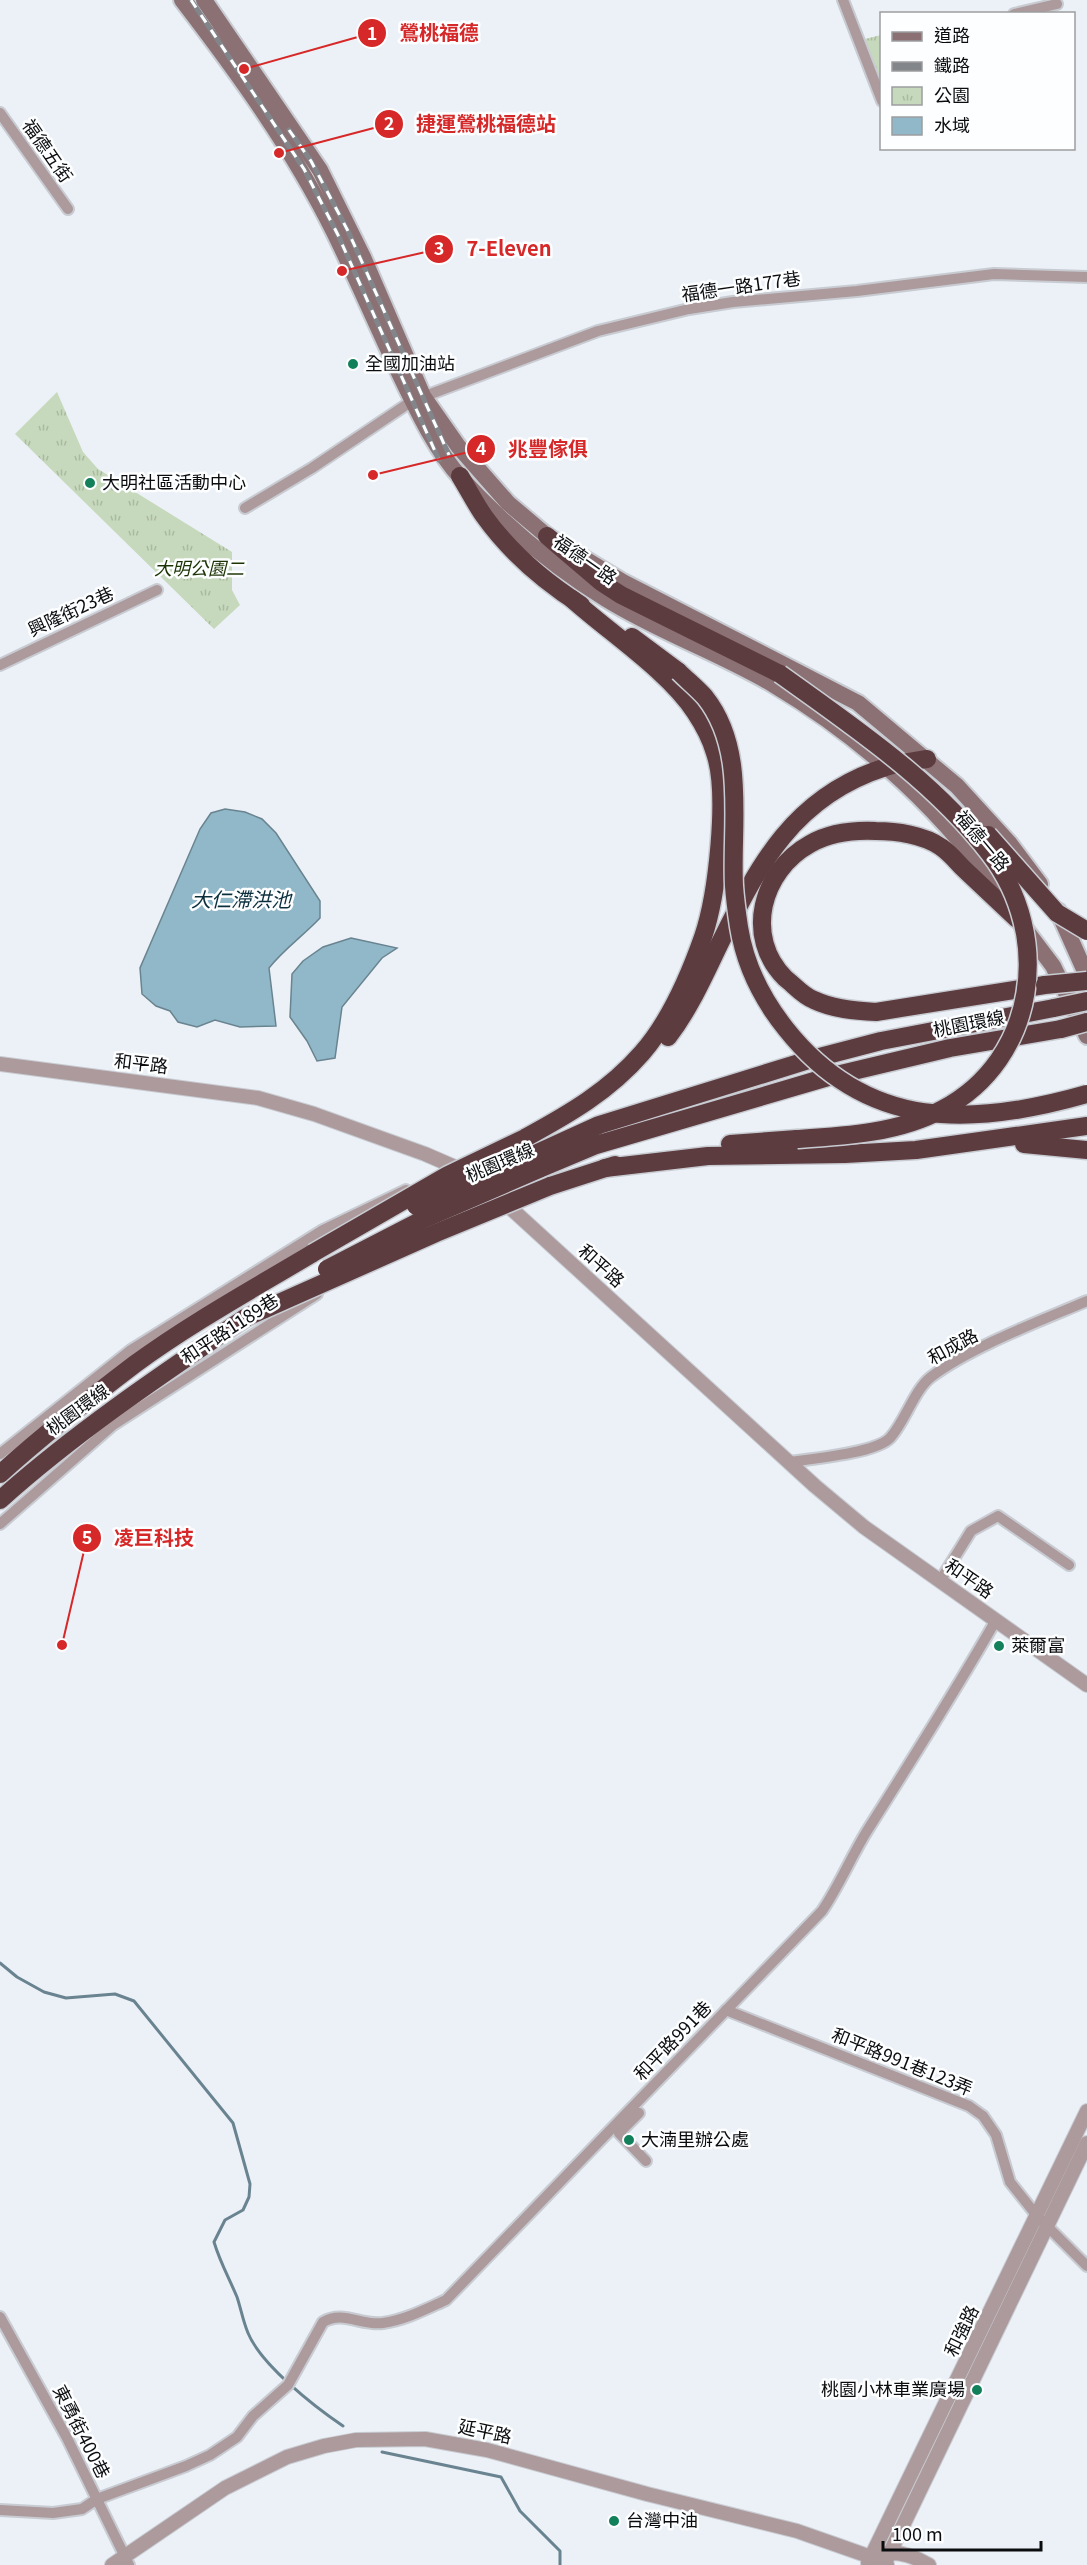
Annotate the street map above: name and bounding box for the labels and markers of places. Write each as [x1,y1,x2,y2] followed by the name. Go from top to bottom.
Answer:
[357,14,491,52] callout: 鶯桃福德
[374,105,568,143] callout: 捷運鶯桃福德站
[424,230,563,268] callout: 7-Eleven
[365,349,455,375] place label: 全國加油站
[346,357,360,371] marker: 全國加油站
[466,430,600,468] callout: 兆豐傢俱
[102,468,246,494] place label: 大明社區活動中心
[83,476,97,490] marker: 大明社區活動中心
[72,1519,206,1557] callout: 凌巨科技
[1011,1631,1065,1657] place label: 萊爾富
[992,1639,1006,1653] marker: 萊爾富
[641,2125,749,2151] place label: 大湳里辦公處
[622,2133,636,2147] marker: 大湳里辦公處
[821,2375,965,2401] place label: 桃園小林車業廣場
[970,2383,984,2397] marker: 桃園小林車業廣場
[626,2506,698,2532] place label: 台灣中油
[607,2514,621,2528] marker: 台灣中油

